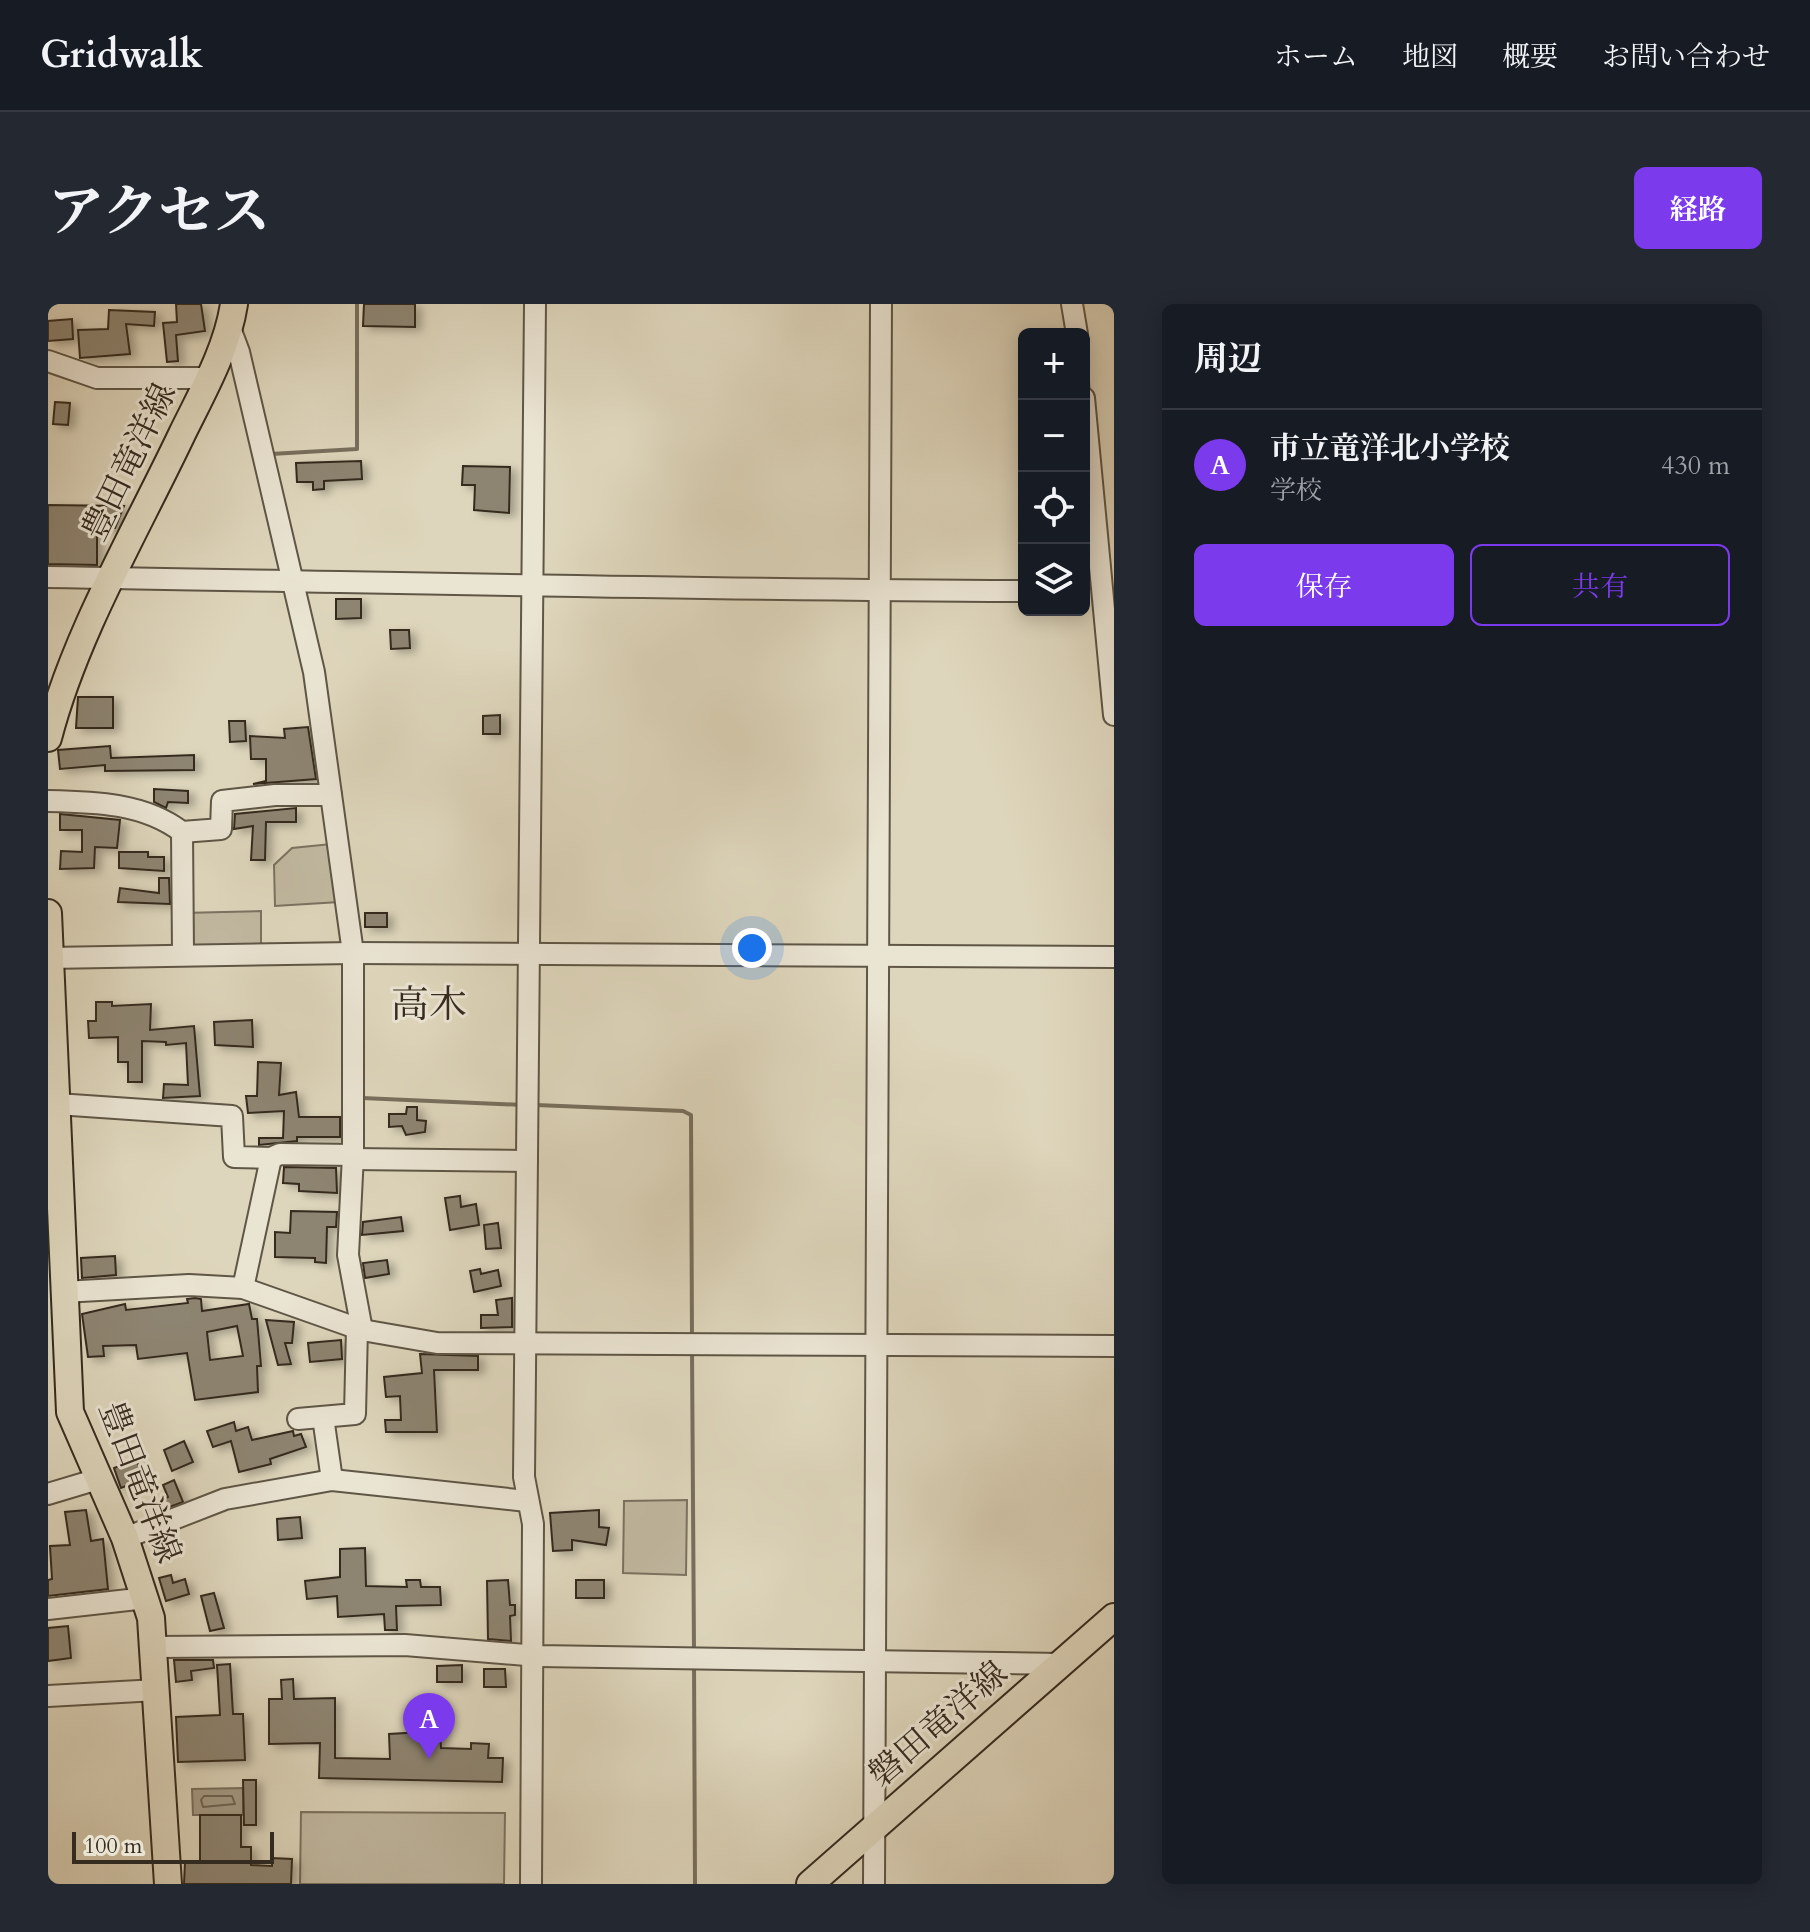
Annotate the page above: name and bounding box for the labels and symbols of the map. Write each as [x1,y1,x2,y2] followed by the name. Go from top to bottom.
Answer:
[71,376,187,548] street label: 豊田竜洋線
[732,928,772,968] your location
[391,979,467,1031] district label: 高木
[88,1394,192,1570] street label: 豊田竜洋線
[859,1651,1017,1797] street label: 磐田竜洋線
[403,1693,455,1759] pin: A
[72,1828,274,1864] scale bar

